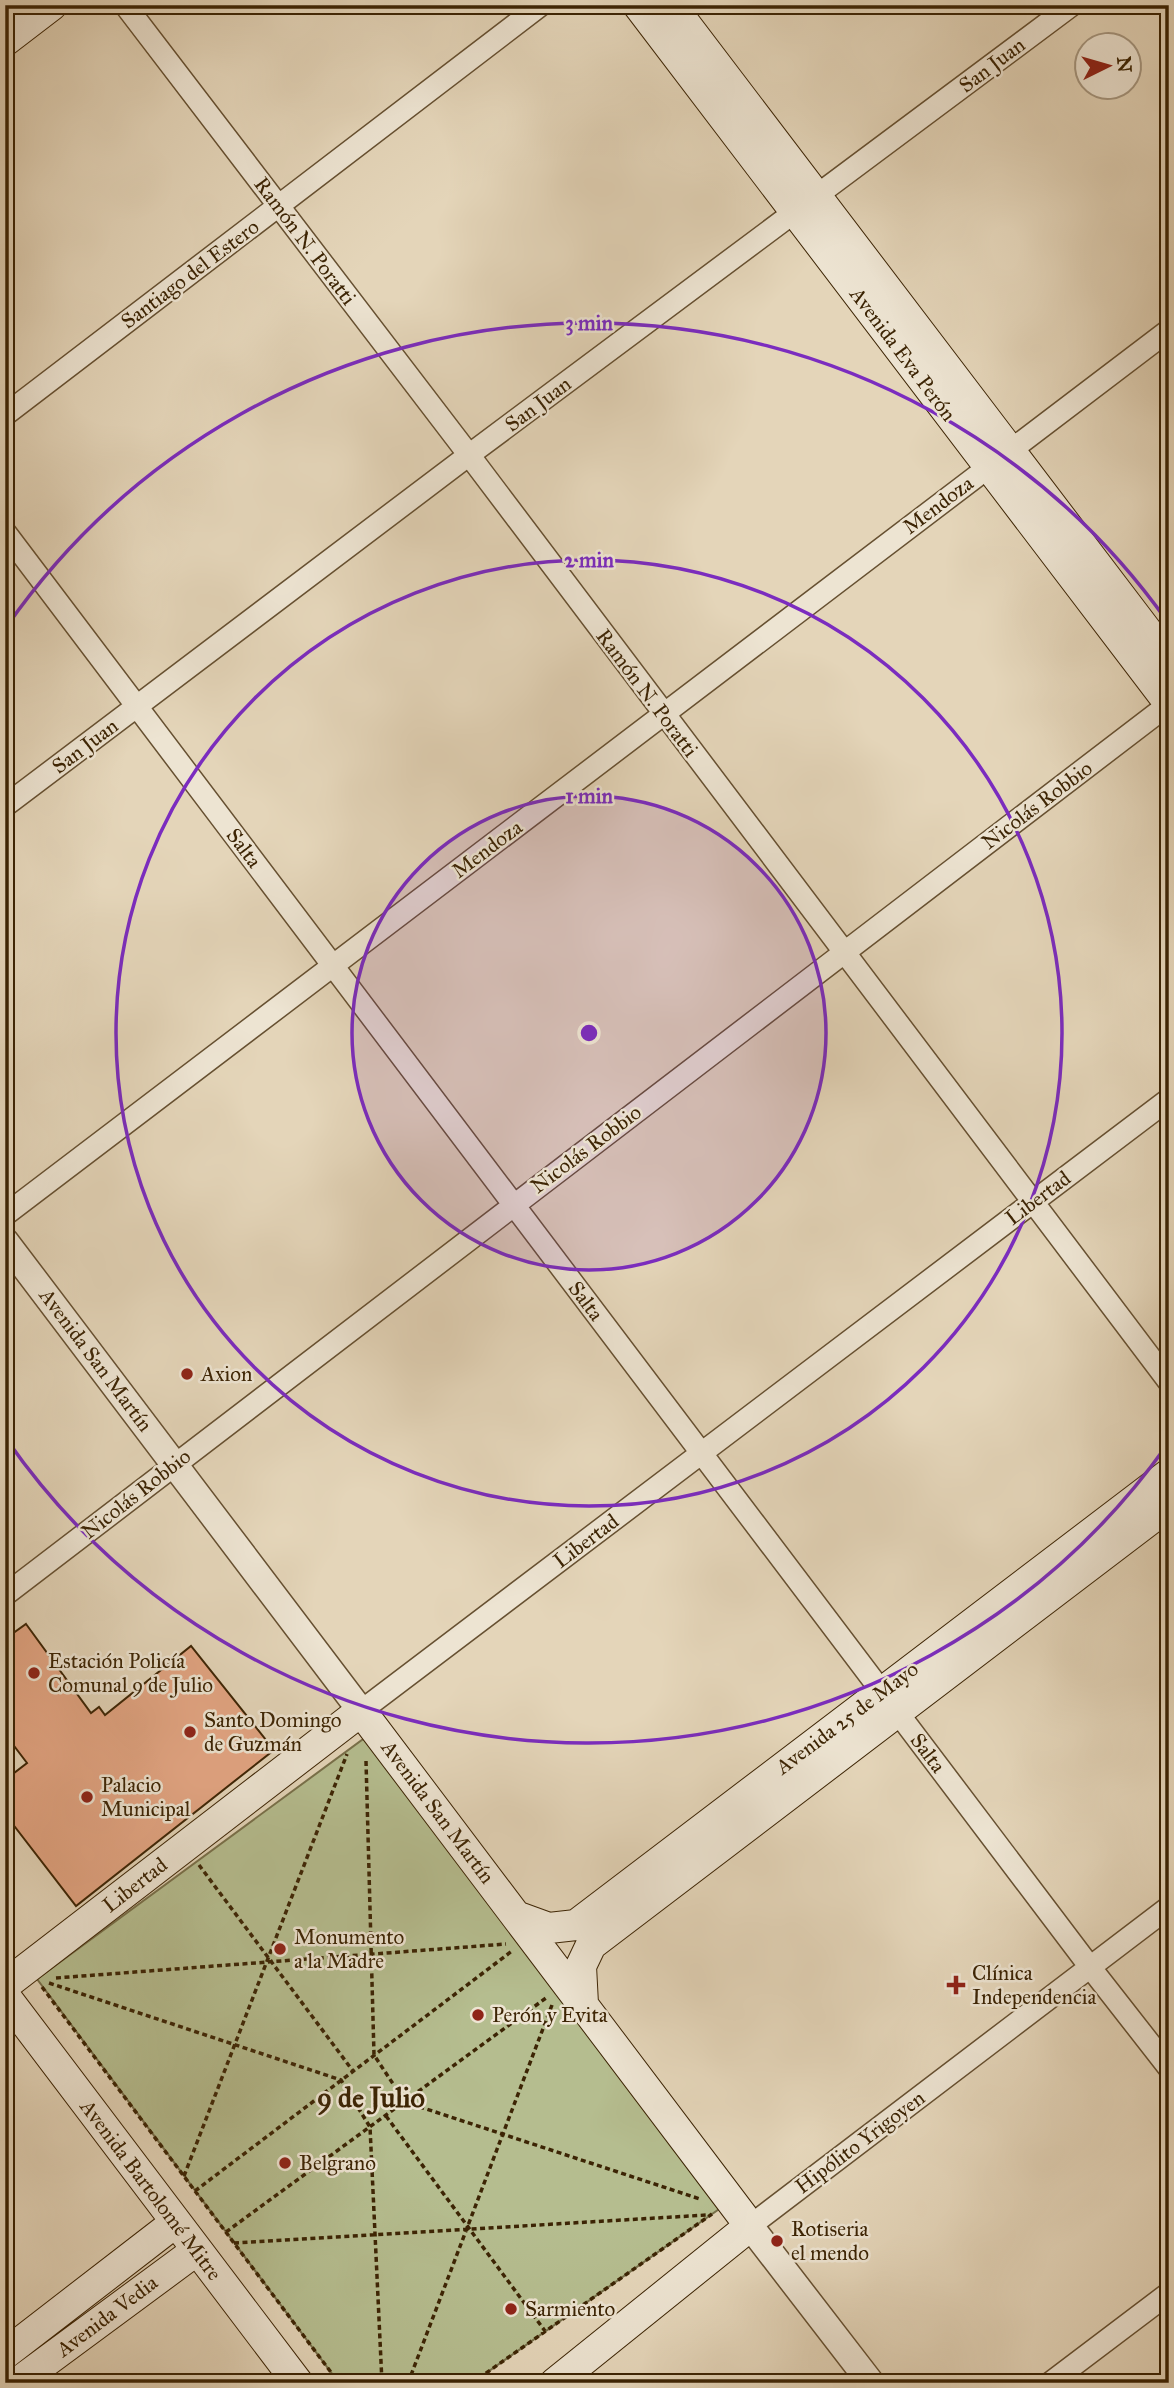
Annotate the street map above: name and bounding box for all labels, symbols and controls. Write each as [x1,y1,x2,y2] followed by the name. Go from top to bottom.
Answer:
[954,32,1030,98] street label: San Juan
[1072,32,1142,102] north arrow
[1112,56,1137,74] text: N
[248,172,362,310] street label: Ramón N. Poratti
[116,213,264,334] street label: Santiago del Estero
[844,281,962,426] street label: Avenida Eva Perón
[565,310,613,336] text: 3 min
[500,371,576,437] street label: San Juan
[898,470,978,540] street label: Mendoza
[564,547,614,573] text: 2 min
[590,624,704,762] street label: Ramón N. Poratti
[47,713,123,779] street label: San Juan
[977,755,1098,855] street label: Nicolás Robbio
[565,783,613,809] text: 1 min
[447,814,527,884] street label: Mendoza
[221,823,267,873] street label: Salta
[577,1021,601,1045] centre of rings
[526,1099,647,1199] street label: Nicolás Robbio
[1000,1165,1076,1231] street label: Libertad
[563,1276,609,1326] street label: Salta
[33,1282,158,1437] street label: Avenida San Martín
[200,1361,252,1387] place label: Axion
[179,1366,195,1382] marker: Axion
[76,1443,196,1545] street label: Nicolás Robbio
[548,1508,624,1574] street label: Libertad
[48,1648,213,1698] place label: Estación Policía Comunal 9 de Julio
[770,1656,924,1781] street label: Avenida 25 de Mayo
[26,1665,42,1681] marker: Estación Policía Comunal 9 de Julio
[204,1707,342,1757] place label: Santo Domingo de Guzmán
[182,1724,198,1740] marker: Santo Domingo de Guzmán
[905,1728,951,1778] street label: Salta
[375,1734,500,1889] street label: Avenida San Martín
[101,1772,191,1822] place label: Palacio Municipal
[79,1789,95,1805] marker: Palacio Municipal
[97,1851,173,1918] street label: Libertad
[294,1924,405,1974] place label: Monumento a la Madre
[272,1941,288,1957] marker: Monumento a la Madre
[972,1960,1097,2010] place label: Clínica Independencia
[946,1975,966,1995] marker: Clínica Independencia
[492,2002,608,2028] place label: Perón y Evita
[470,2007,486,2023] marker: Perón y Evita
[317,2080,425,2115] district label: 9 de Julio
[790,2085,930,2199] street label: Hipólito Yrigoyen
[74,2094,228,2286] street label: Avenida Bartolomé Mitre
[299,2150,376,2176] place label: Belgrano
[277,2155,293,2171] marker: Belgrano
[791,2216,869,2266] place label: Rotiseria el mendo
[769,2233,785,2249] marker: Rotiseria el mendo
[50,2269,163,2363] street label: Avenida Vedia
[525,2296,616,2322] place label: Sarmiento
[503,2301,519,2317] marker: Sarmiento

